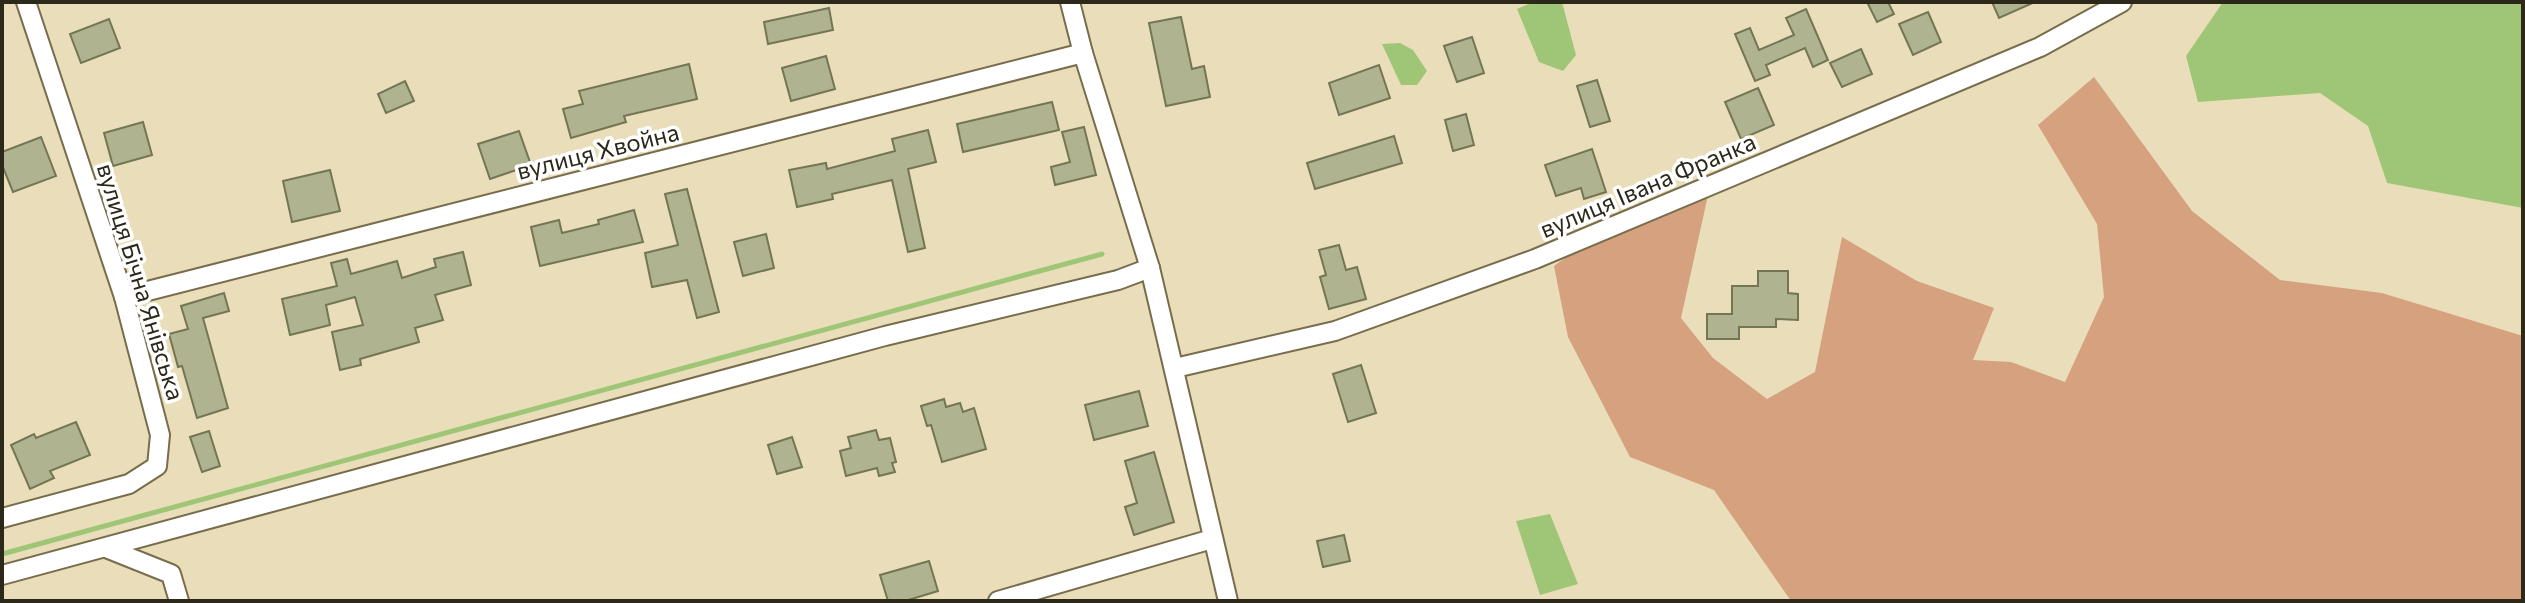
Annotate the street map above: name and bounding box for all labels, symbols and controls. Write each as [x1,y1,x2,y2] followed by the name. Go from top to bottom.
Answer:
[513,116,682,185] street label: вулиця Хвойна
[1535,126,1760,243] street label: вулиця Івана Франка
[92,160,191,403] street label: вулиця Бічна Янівська

